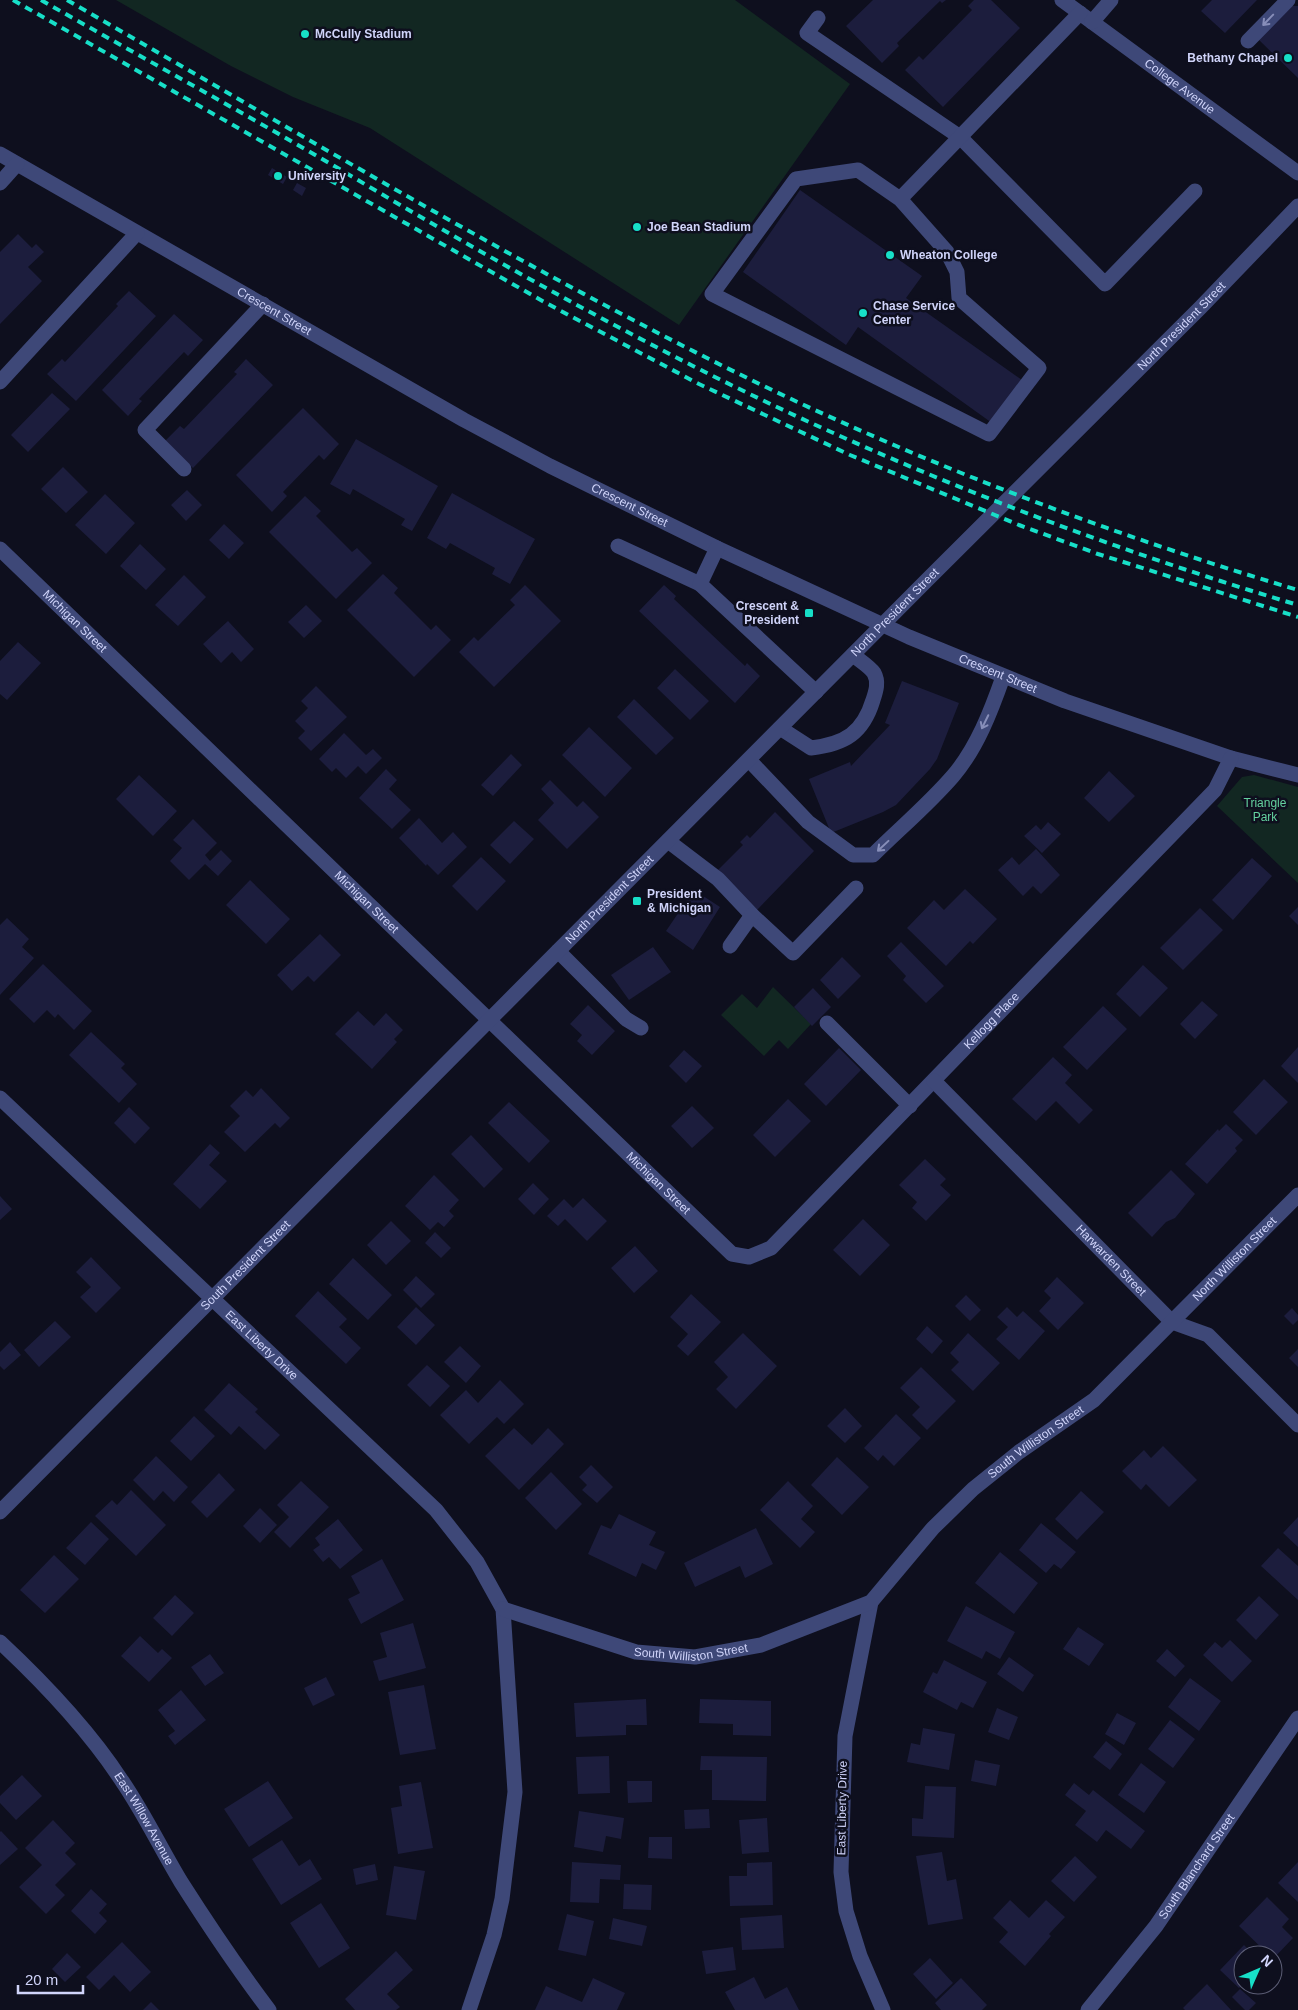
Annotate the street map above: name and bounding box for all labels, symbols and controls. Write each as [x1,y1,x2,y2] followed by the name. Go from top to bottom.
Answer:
[1262,14,1274,27] one-way arrow
[315,27,412,41] place label: McCully Stadium
[299,28,311,40] marker: McCully Stadium
[1187,51,1278,65] place label: Bethany Chapel
[1282,52,1294,64] marker: Bethany Chapel
[1142,56,1218,117] street label: College Avenue
[288,169,346,183] place label: University
[272,170,284,182] marker: University
[647,220,751,234] place label: Joe Bean Stadium
[631,221,643,233] marker: Joe Bean Stadium
[900,248,998,262] place label: Wheaton College
[884,249,896,261] marker: Wheaton College
[1135,278,1229,373] street label: North President Street
[234,284,314,338] street label: Crescent Street
[873,299,955,327] place label: Chase Service Center
[857,307,869,319] marker: Chase Service Center
[589,480,671,530] street label: Crescent Street
[848,565,942,659] street label: North President Street
[40,587,110,656] street label: Michigan Street
[736,599,799,627] place label: Crescent & President
[803,607,815,619] marker: Crescent & President
[956,651,1040,696] street label: Crescent Street
[980,714,990,729] one-way arrow
[1244,796,1287,824] park label: Triangle Park
[876,840,889,852] one-way arrow
[562,852,657,947] street label: North President Street
[332,868,402,937] street label: Michigan Street
[647,887,711,915] place label: President & Michigan
[631,895,643,907] marker: President & Michigan
[961,989,1022,1052] street label: Kellogg Place
[623,1149,694,1218] street label: Michigan Street
[1190,1213,1280,1304] street label: North Williston Street
[198,1217,293,1313] street label: South President Street
[1073,1222,1150,1299] street label: Harwarden Street
[222,1308,301,1383] street label: East Liberty Drive
[985,1402,1087,1481] street label: South Williston Street
[633,1640,750,1664] street label: South Williston Street
[834,1760,850,1855] street label: East Liberty Drive
[111,1770,177,1868] street label: East Willow Avenue
[1156,1811,1238,1922] street label: South Blanchard Street
[1233,1945,1283,1995] north arrow
[1258,1952,1276,1970] text: N
[18,1962,82,1994] scale bar
[25,1971,58,1988] text: 20 m

